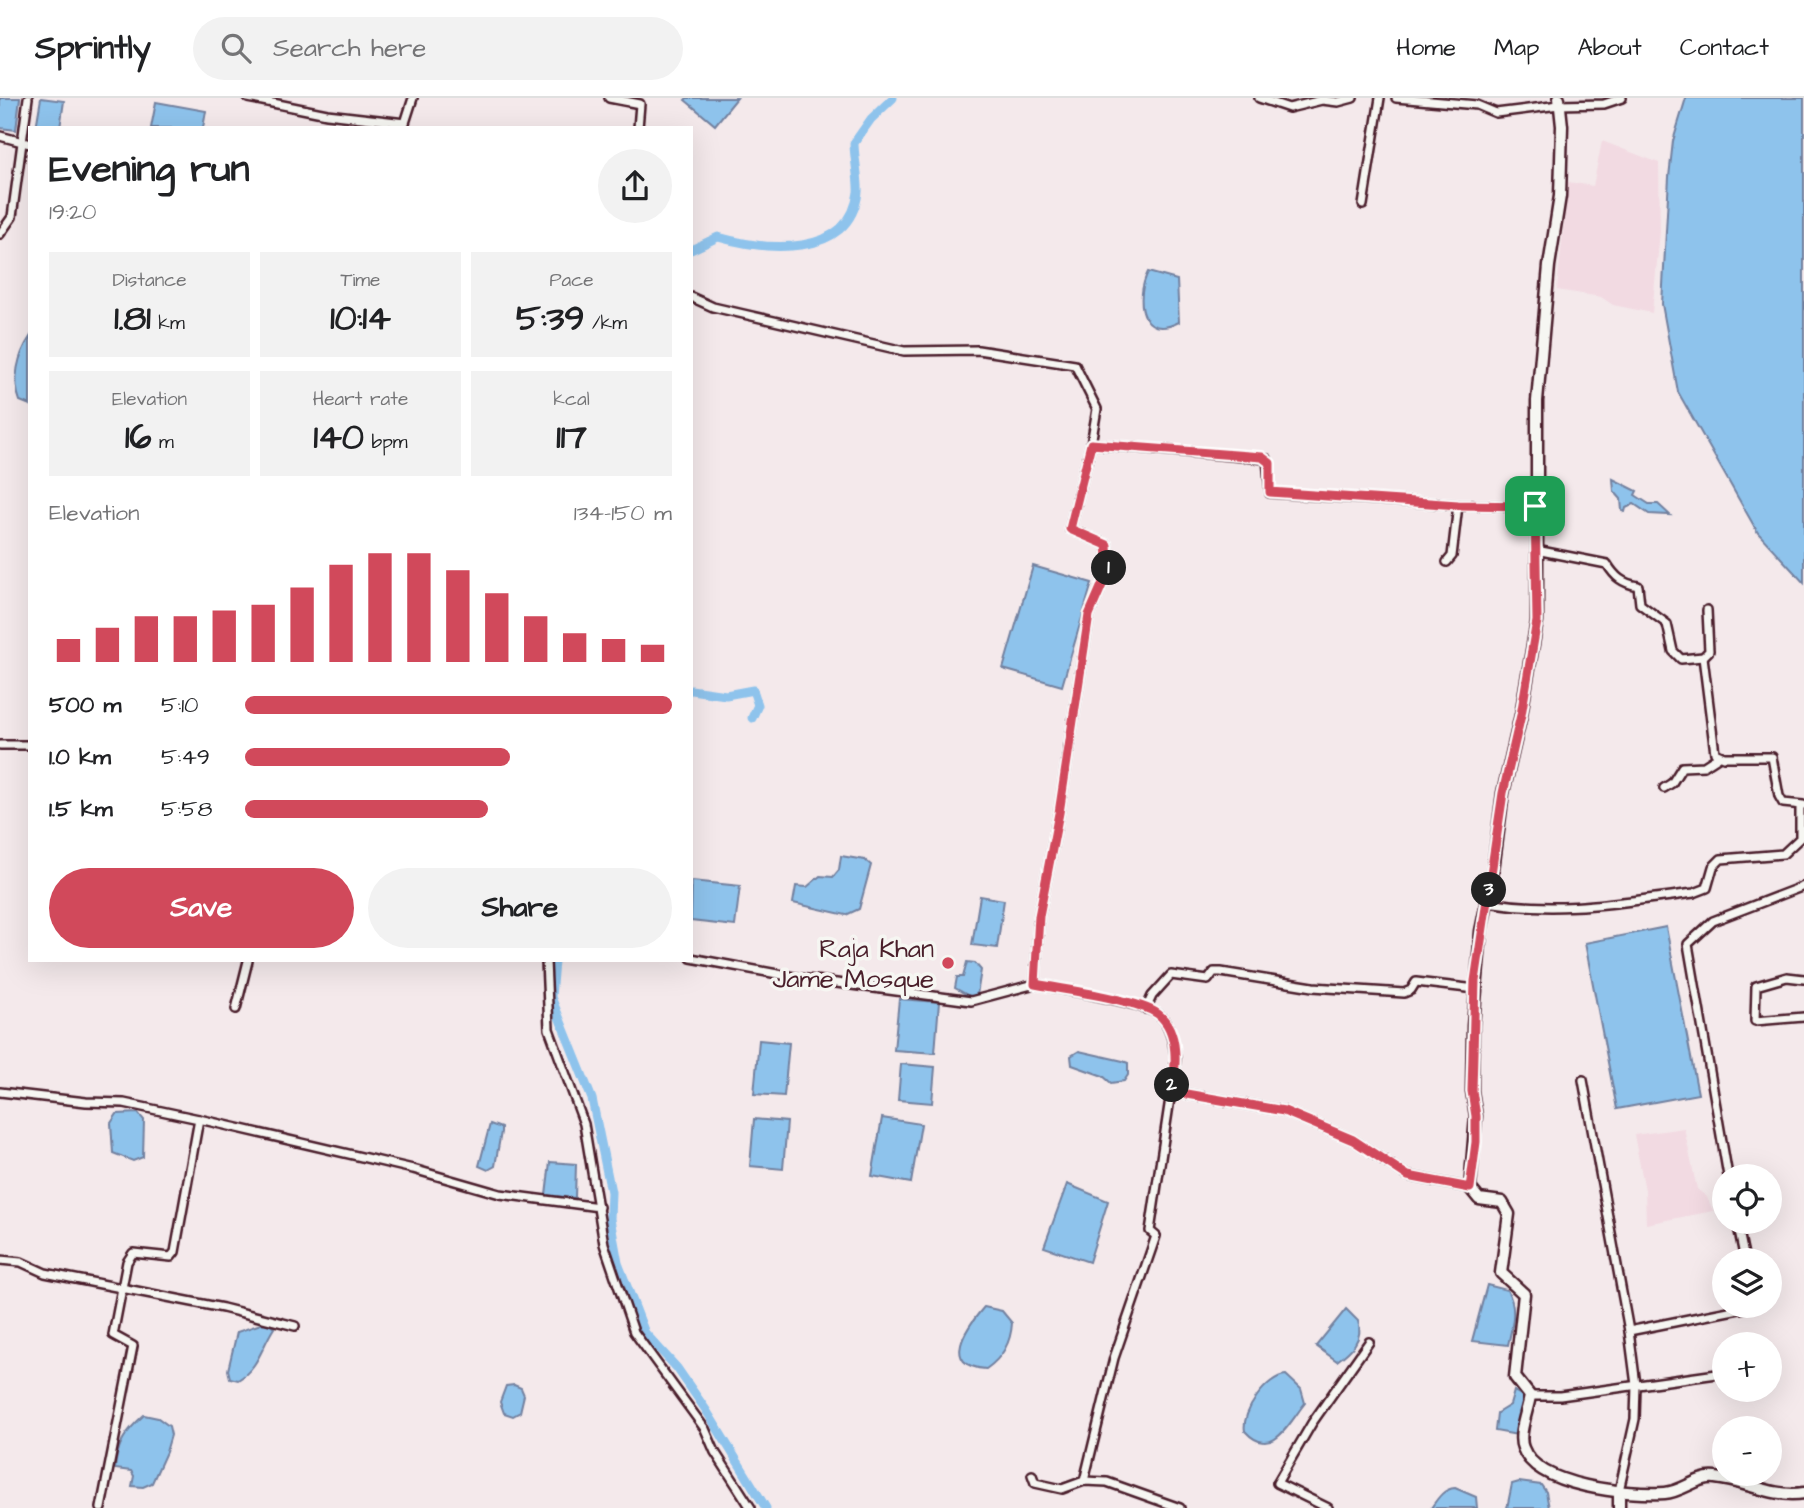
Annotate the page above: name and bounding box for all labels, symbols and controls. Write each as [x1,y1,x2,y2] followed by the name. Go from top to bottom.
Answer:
[193,17,683,80] search box
[35,25,151,71] text: Sprintly
[217,29,255,67] icon: search
[273,30,426,66] text: Search here
[1396,31,1456,65] text: Home
[1494,31,1539,65] text: Map
[1577,31,1642,65] text: About
[1680,31,1769,65] text: Contact
[49,144,250,196] text: Evening run
[598,149,672,223] button: share
[49,196,97,228] text: 19:20
[113,267,186,294] text: Distance
[341,267,380,294] text: Time
[549,267,594,294] text: Pace
[114,294,151,343] text: 1.81
[330,294,391,343] text: 10:14
[516,294,584,343] text: 5:39
[151,310,185,337] text: km
[584,310,627,337] text: /km
[112,386,187,413] text: Elevation
[313,386,408,413] text: Heart rate
[553,386,590,413] text: kcal
[125,413,152,462] text: 16
[313,413,364,462] text: 140
[556,413,587,462] text: 117
[152,429,174,456] text: m
[364,429,408,456] text: bpm
[1505,476,1565,536] pin
[1516,487,1554,525] icon: arrive
[49,497,140,529] text: Elevation
[574,497,672,529] text: 134–150 m
[1092,550,1126,586] pin: 1
[1107,554,1110,581] text: 1
[49,689,121,721] text: 500 m
[161,689,199,721] text: 5:10
[49,741,111,773] text: 1.0 km
[161,741,210,773] text: 5:49
[49,793,113,825] text: 1.5 km
[161,793,212,825] text: 5:58
[49,868,354,948] button: Save
[368,868,672,948] button: Share
[1472,872,1506,908] pin: 3
[1484,876,1493,903] text: 3
[772,931,934,997] place label: Raja Khan Jame Mosque
[940,955,956,971] marker: Raja Khan Jame Mosque
[1154,1068,1190,1102] pin: 2
[1166,1071,1177,1098] text: 2
[1712,1164,1782,1486] map controls
[1712,1164,1782,1234] button: locate
[1712,1248,1782,1318] button: layers
[1712,1332,1782,1402] button: +
[1712,1416,1782,1486] button: −

